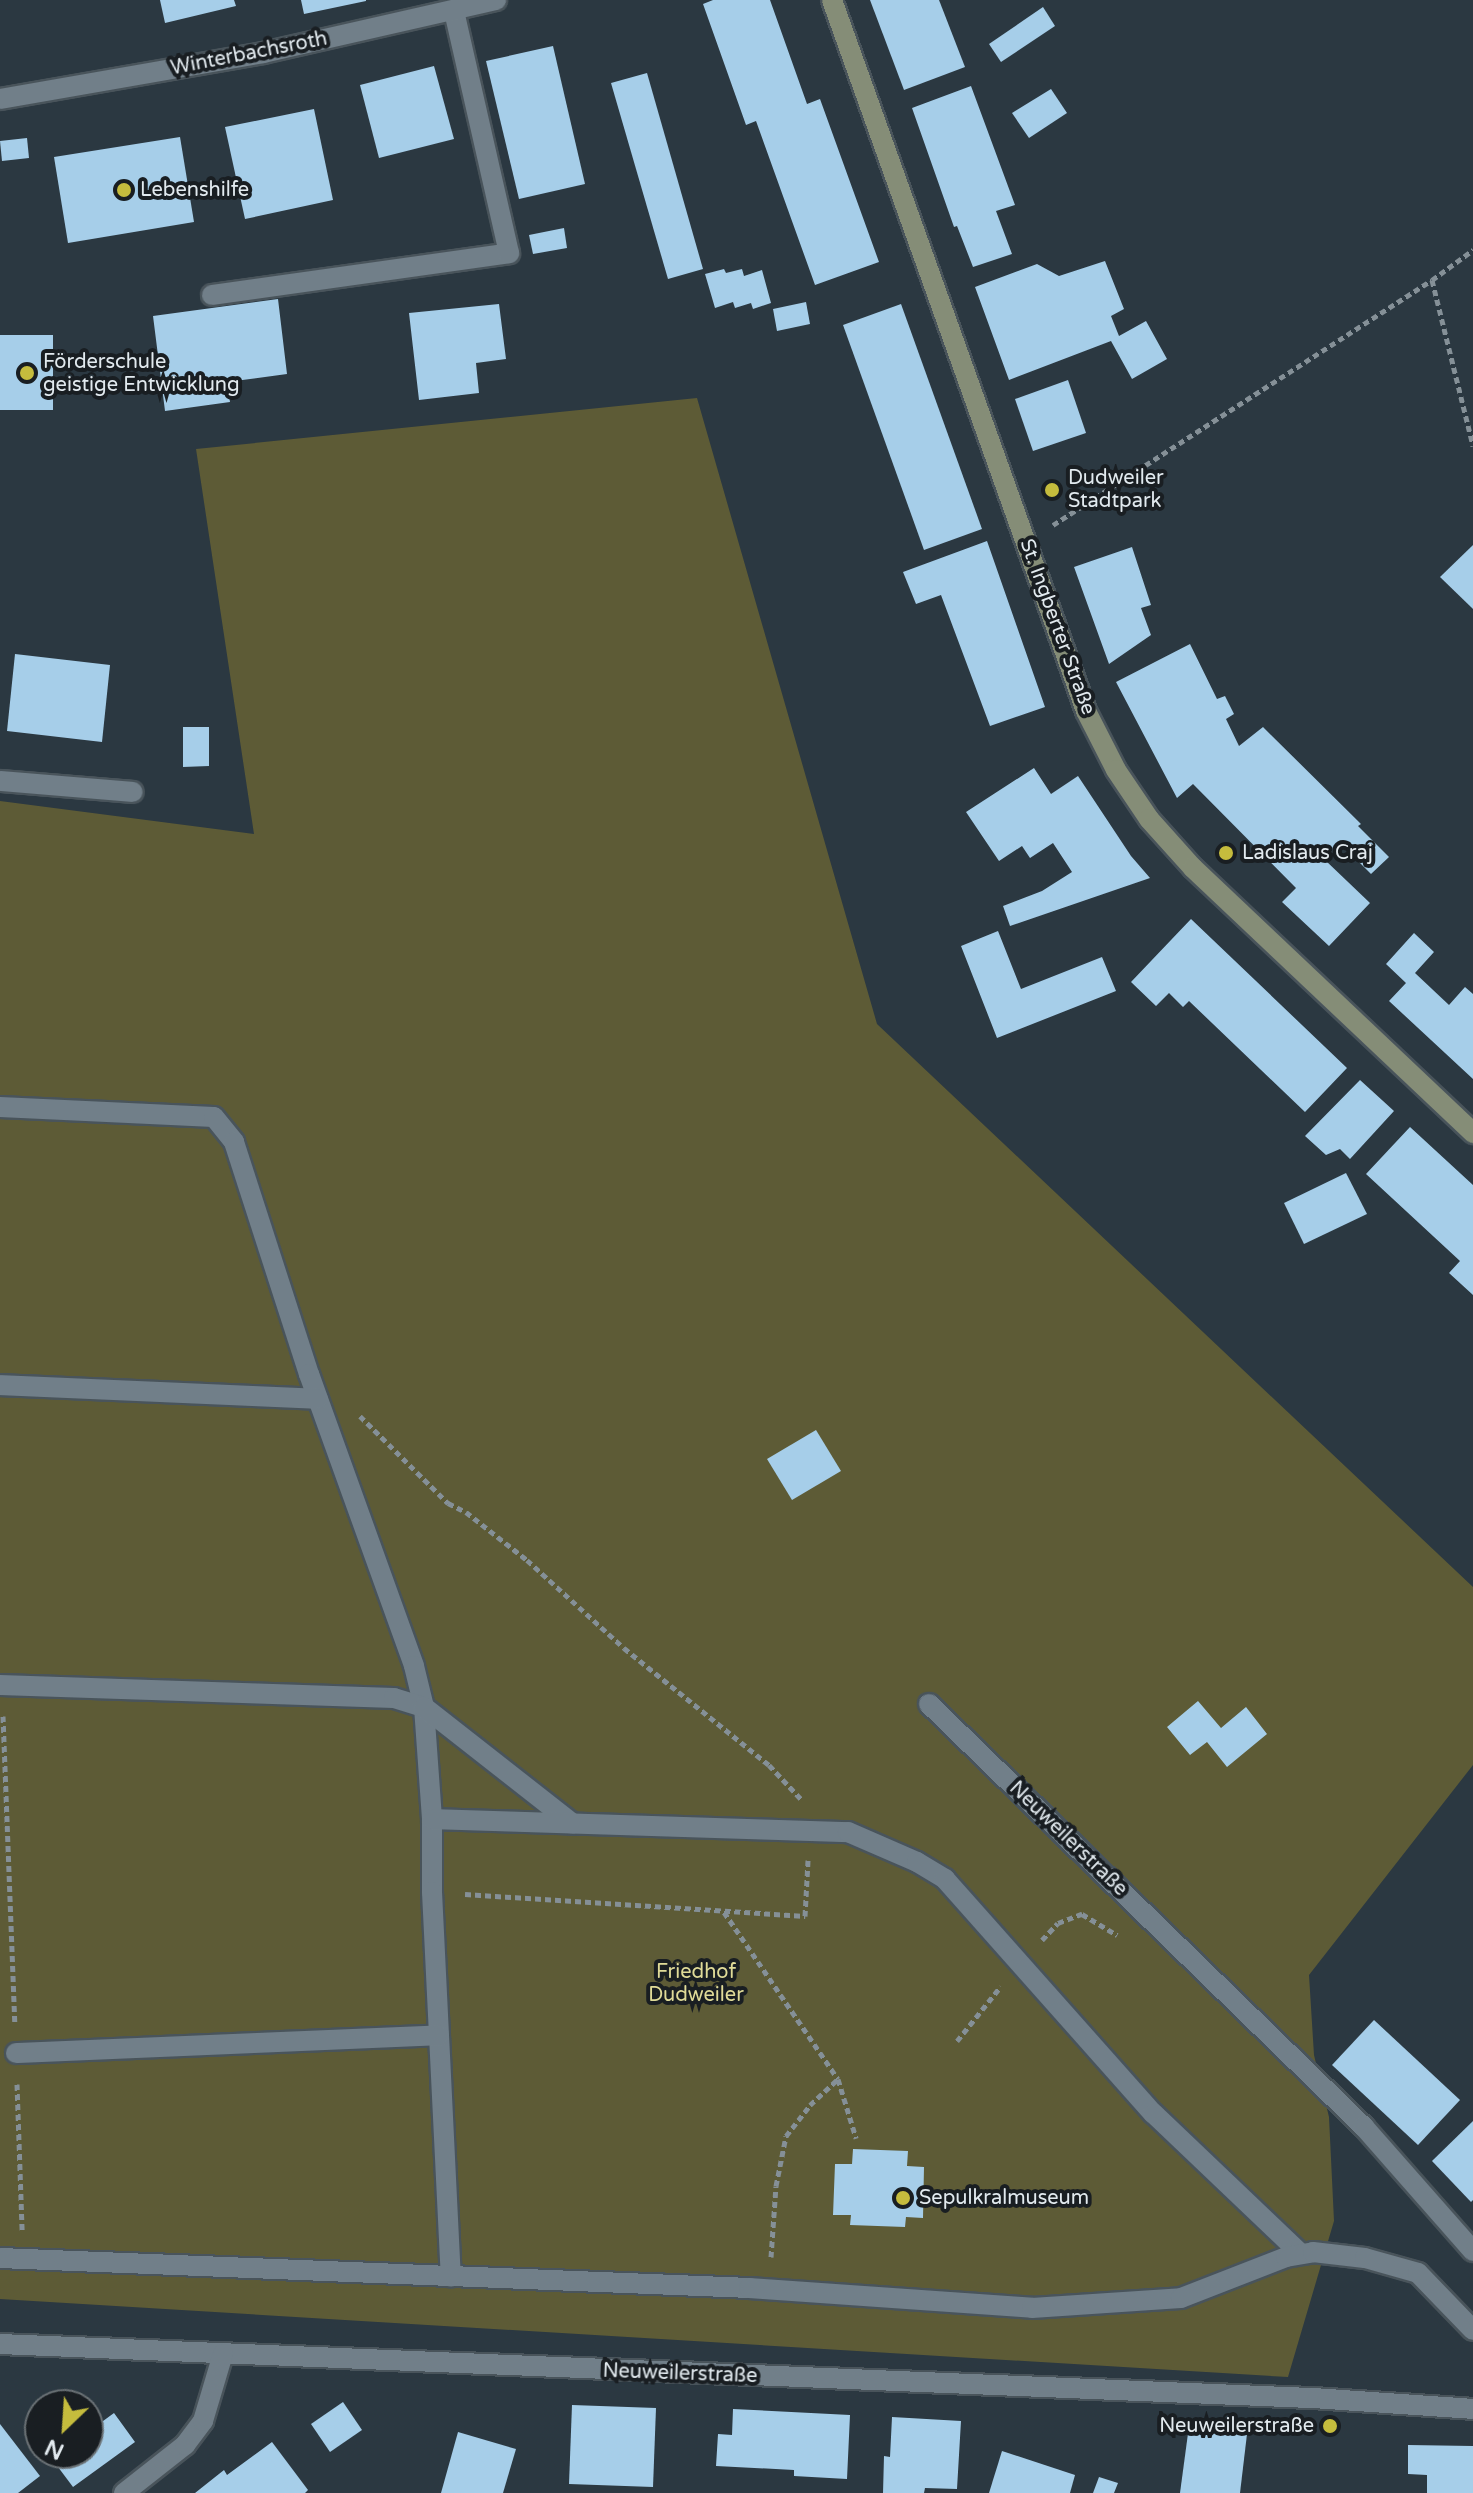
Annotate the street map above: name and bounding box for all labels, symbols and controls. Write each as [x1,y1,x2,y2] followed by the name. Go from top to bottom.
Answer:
[169,27,329,81] street label: Winterbachsroth
[140,178,249,202] place label: Lebenshilfe
[115,181,133,199] marker: Lebenshilfe
[43,350,240,397] place label: Förderschule geistige Entwicklung
[18,364,36,382] marker: Förderschule geistige Entwicklung
[1068,466,1164,513] place label: Dudweiler Stadtpark
[1043,481,1061,499] marker: Dudweiler Stadtpark
[1014,536,1100,718] street label: St. Ingberter Straße
[1242,841,1373,865] place label: Ladislaus Craj
[1217,844,1235,862] marker: Ladislaus Craj
[1004,1777,1132,1901] street label: Neuweilerstraße
[648,1961,744,2008] park label: Friedhof Dudweiler
[919,2186,1089,2210] place label: Sepulkralmuseum
[894,2189,912,2207] marker: Sepulkralmuseum
[602,2359,758,2389] street label: Neuweilerstraße
[24,2389,104,2469] north arrow
[1159,2414,1314,2438] place label: Neuweilerstraße
[1321,2417,1339,2435] marker: Neuweilerstraße
[41,2433,68,2464] text: N

